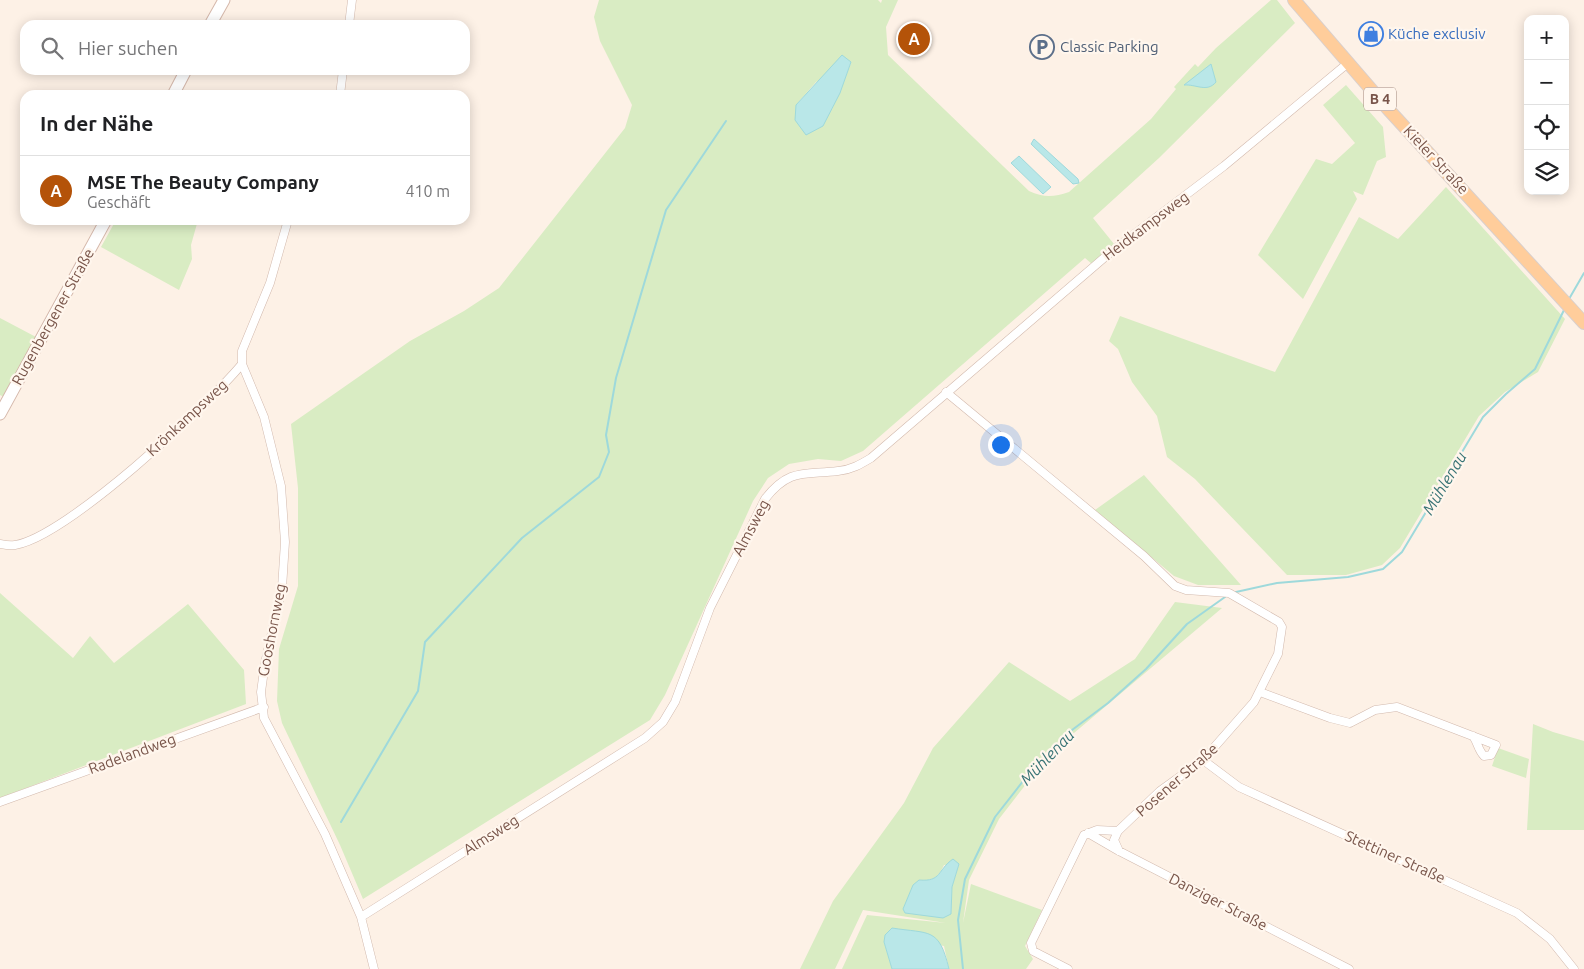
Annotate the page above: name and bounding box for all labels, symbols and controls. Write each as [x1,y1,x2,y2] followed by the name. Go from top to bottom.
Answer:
[1524,15,1569,195] map controls
[1524,15,1569,60] button: +
[20,20,470,75] search box
[898,20,930,58] pin: A
[1358,21,1384,47] shop icon: Küche exclusiv
[1388,25,1486,42] place label: Küche exclusiv
[38,34,66,62] icon: search
[1029,34,1055,60] parking icon: Classic Parking
[78,37,178,59] text: Hier suchen
[1060,38,1159,55] place label: Classic Parking
[1524,60,1569,105] button: −
[1364,88,1396,110] road number: B 4
[1524,105,1569,150] button: locate
[40,111,153,135] text: In der Nähe
[1400,122,1472,197] street label: Kieler Straße
[1524,150,1569,195] button: layers
[87,171,319,193] text: MSE The Beauty Company
[50,182,62,200] text: A
[405,182,450,200] text: 410 m
[1099,188,1192,263] street label: Heidkampsweg
[87,193,151,211] text: Geschäft
[8,246,97,388] street label: Rugenbergener Straße
[143,376,231,459] street label: Krönkampsweg
[988,432,1014,458] your location
[1418,448,1470,518] water label: Mühlenau
[729,497,773,559] street label: Almsweg
[254,582,289,678] street label: Gooshornweg
[1016,725,1078,788] water label: Mühlenau
[86,730,178,777] street label: Radelandweg
[1132,739,1221,820] street label: Posener Straße
[460,811,521,858] street label: Almsweg
[1342,827,1448,886] street label: Stettiner Straße
[1166,869,1270,934] street label: Danziger Straße

